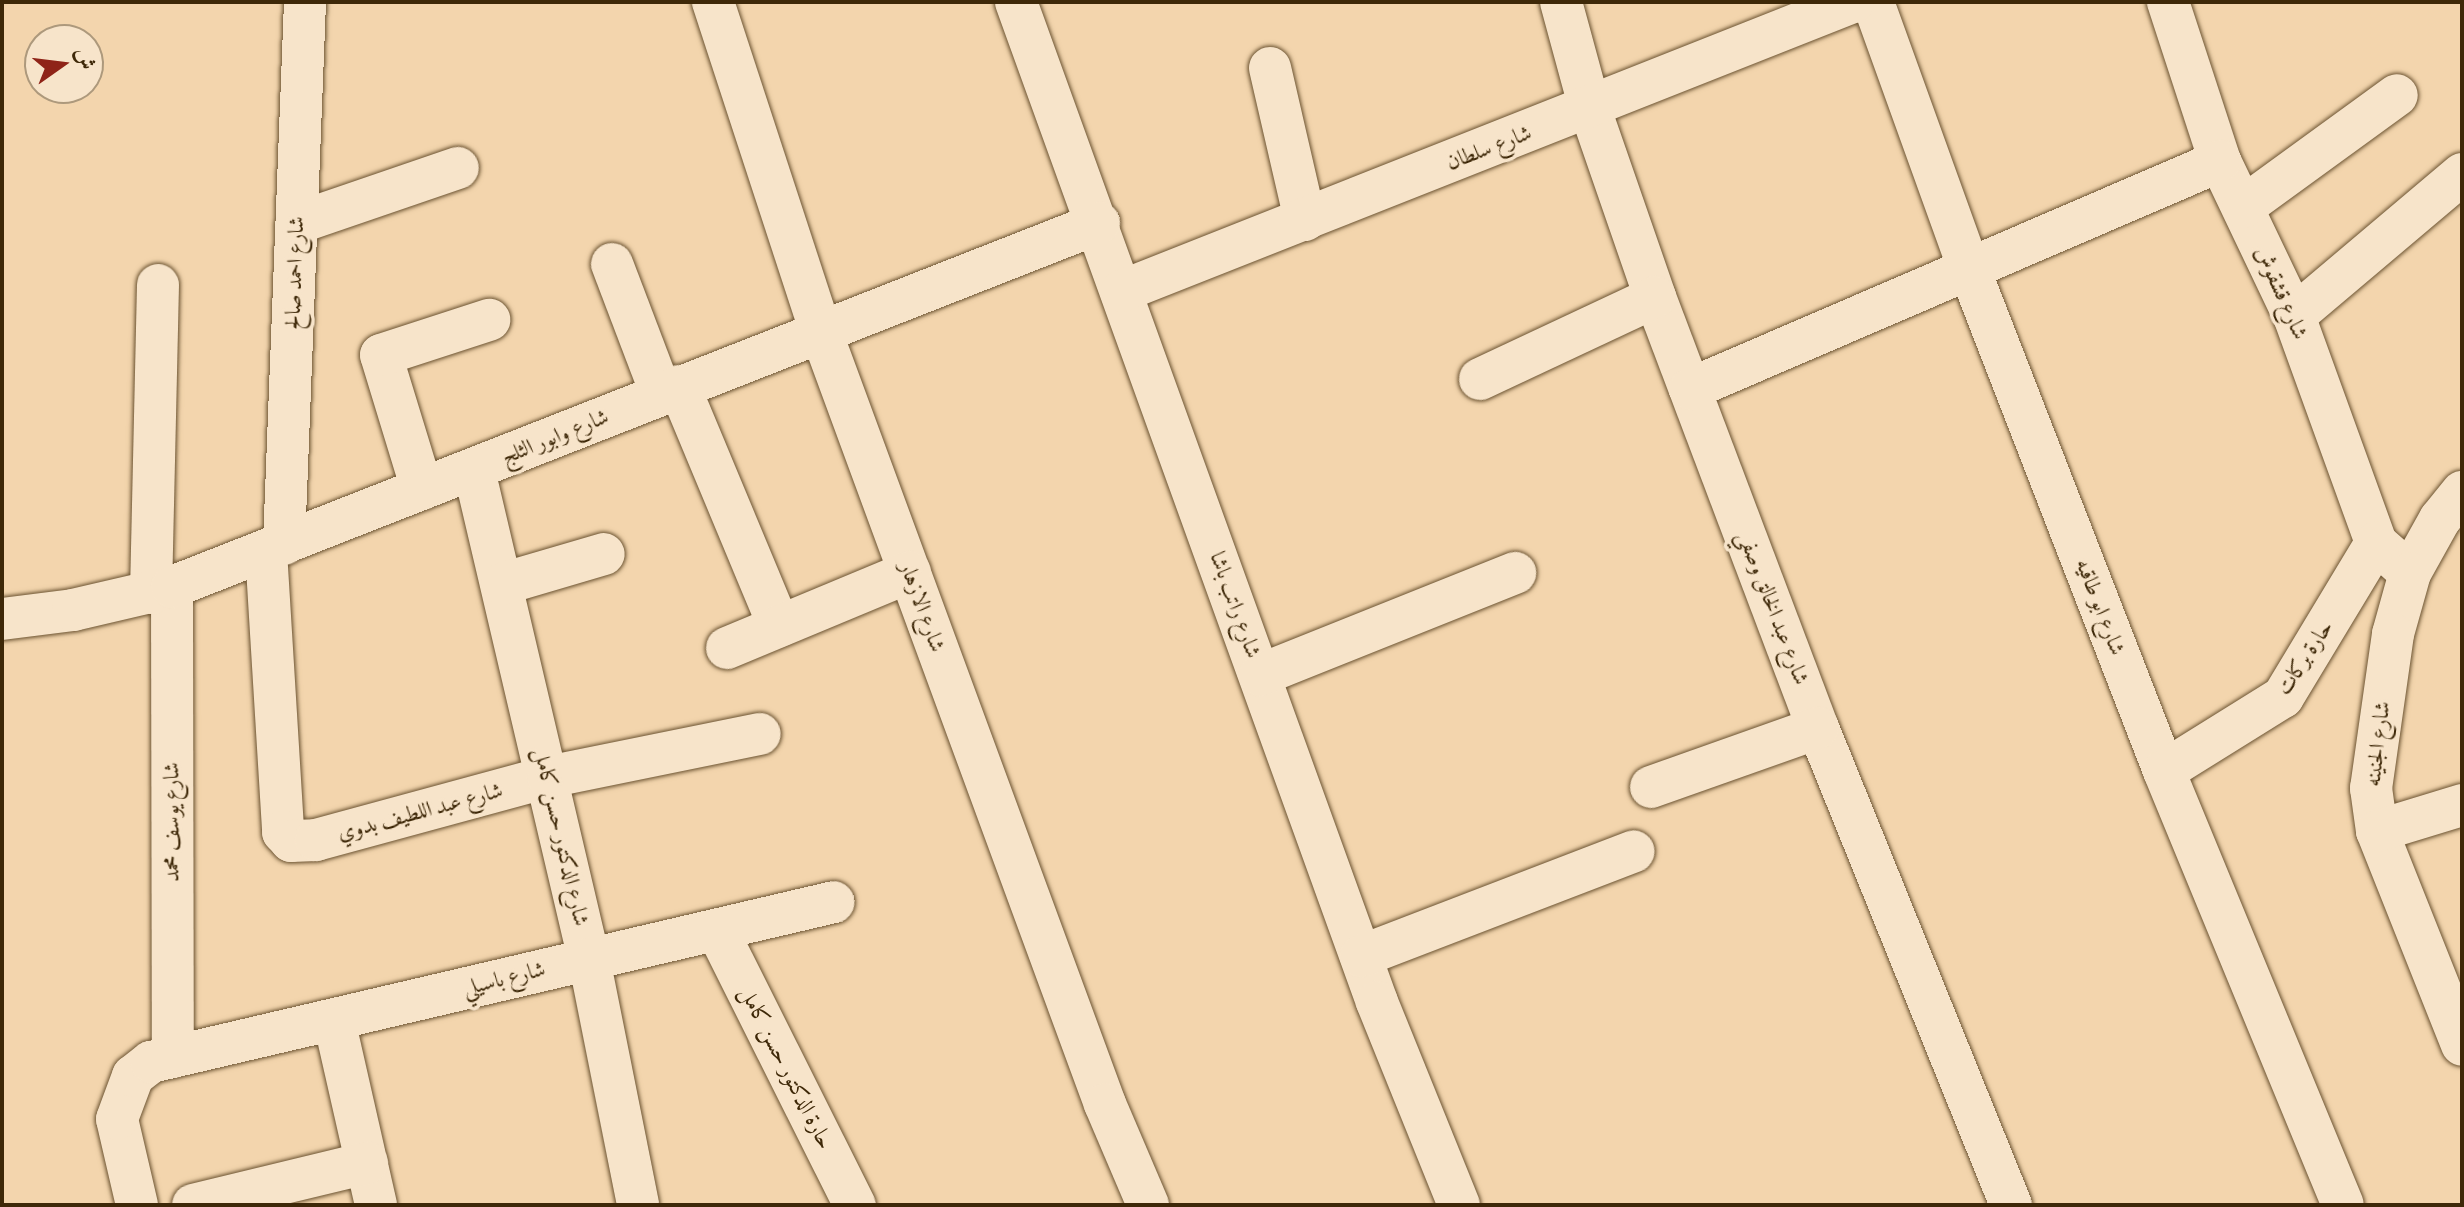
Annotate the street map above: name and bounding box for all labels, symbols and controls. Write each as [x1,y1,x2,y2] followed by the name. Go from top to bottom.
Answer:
[24,24,104,104] north arrow
[68,44,103,73] text: ش
[1443,120,1535,176] street label: شارع سلطان
[280,216,310,330] street label: شارع احمد صالح
[2249,242,2313,344] street label: شارع قشقوش
[497,404,613,470] street label: شارع وابور الثلج
[1732,527,1814,689] street label: شارع عبد الخالق وصفي
[1204,548,1266,662] street label: شارع راتب باشا
[2070,555,2130,659] street label: شارع ابو طاقيه
[894,558,950,656] street label: شارع الازهار
[2271,615,2339,701] street label: حارة بركات
[2360,700,2396,788] street label: شارع الجنينه
[528,745,594,929] street label: شارع الدكتور حسن كامل
[159,762,185,882] street label: شارع يوسف محمد
[334,777,506,847] street label: شارع عبد اللطيف بدوي
[460,956,548,1002] street label: شارع باسيلي
[734,982,838,1154] street label: حارة الدكتور حسن كامل

